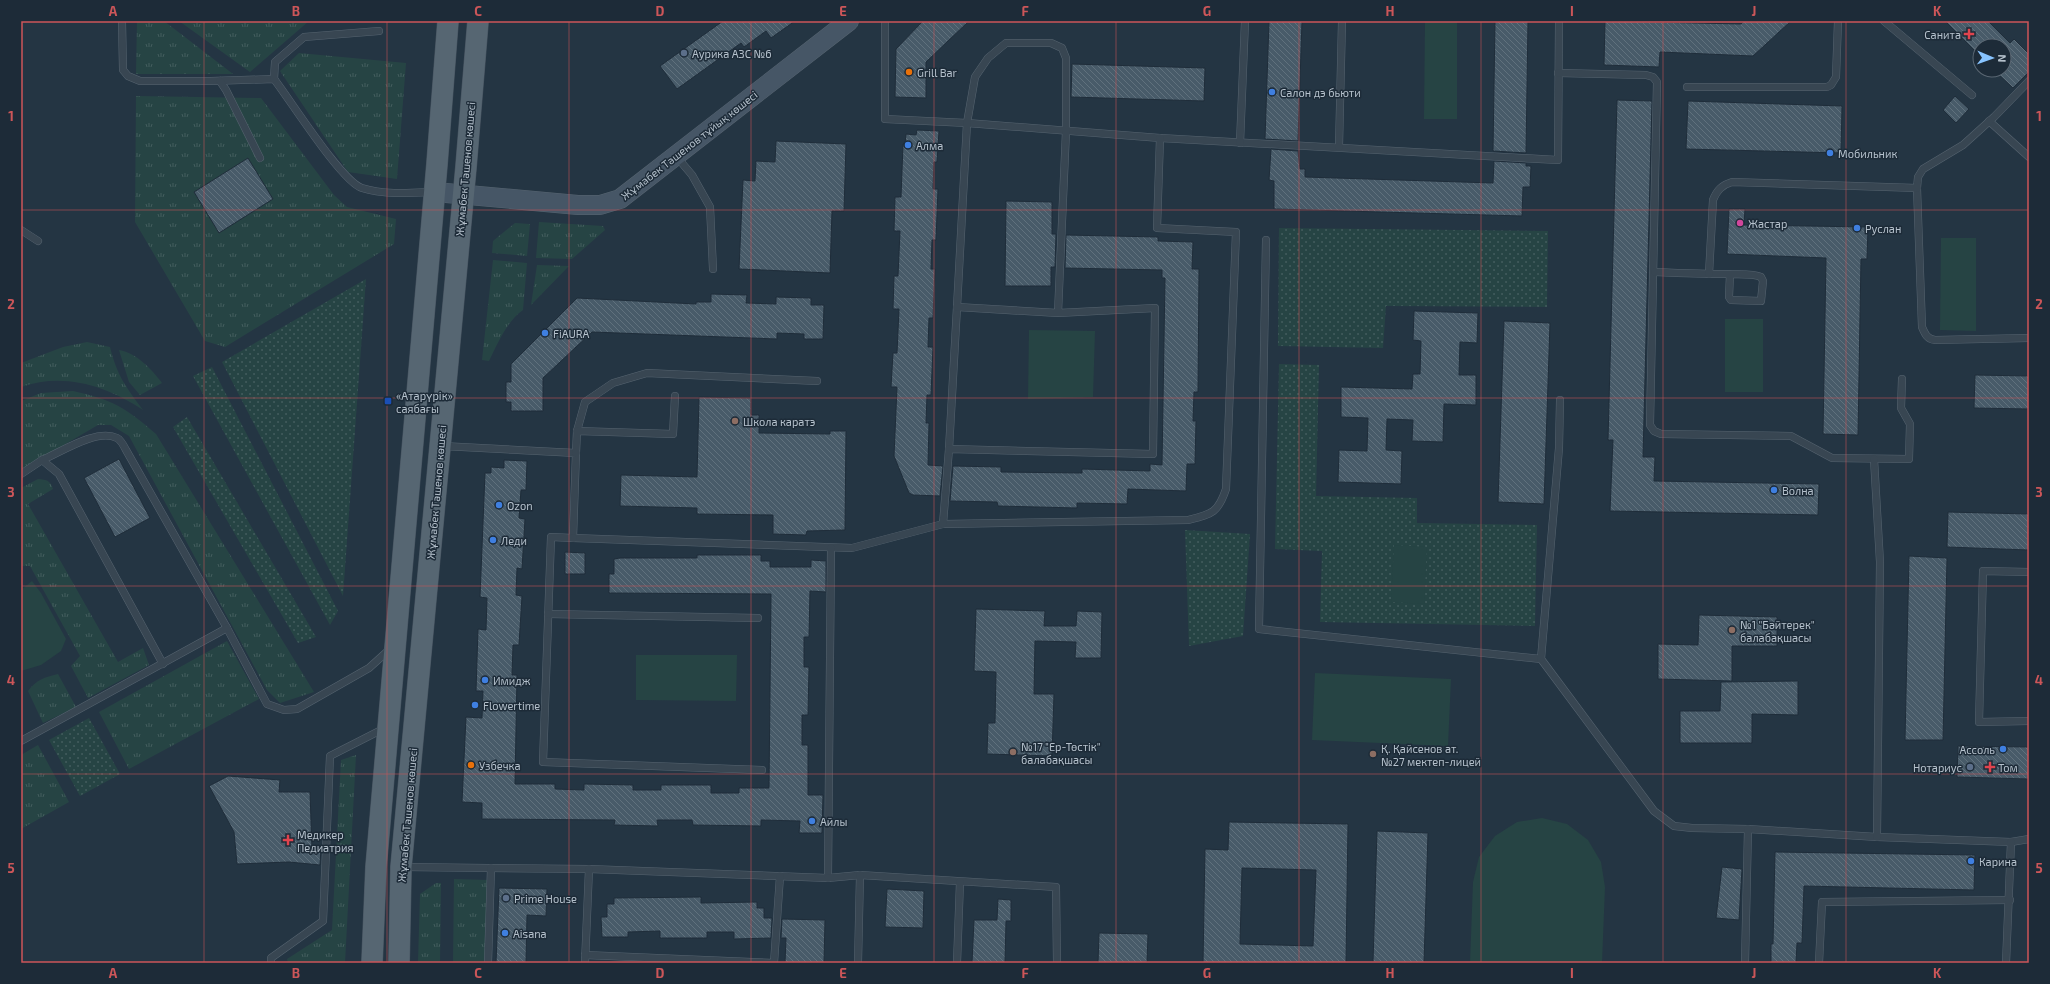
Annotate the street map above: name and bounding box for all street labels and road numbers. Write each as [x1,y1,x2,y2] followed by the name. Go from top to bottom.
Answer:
[618,88,760,202] street label: Жұмабек Тәшенов тұйық көшесі
[453,101,477,237] street label: Жұмабек Тәшенов көшесі
[424,424,448,560] street label: Жұмабек Тәшенов көшесі
[395,747,419,883] street label: Жұмабек Тәшенов көшесі

